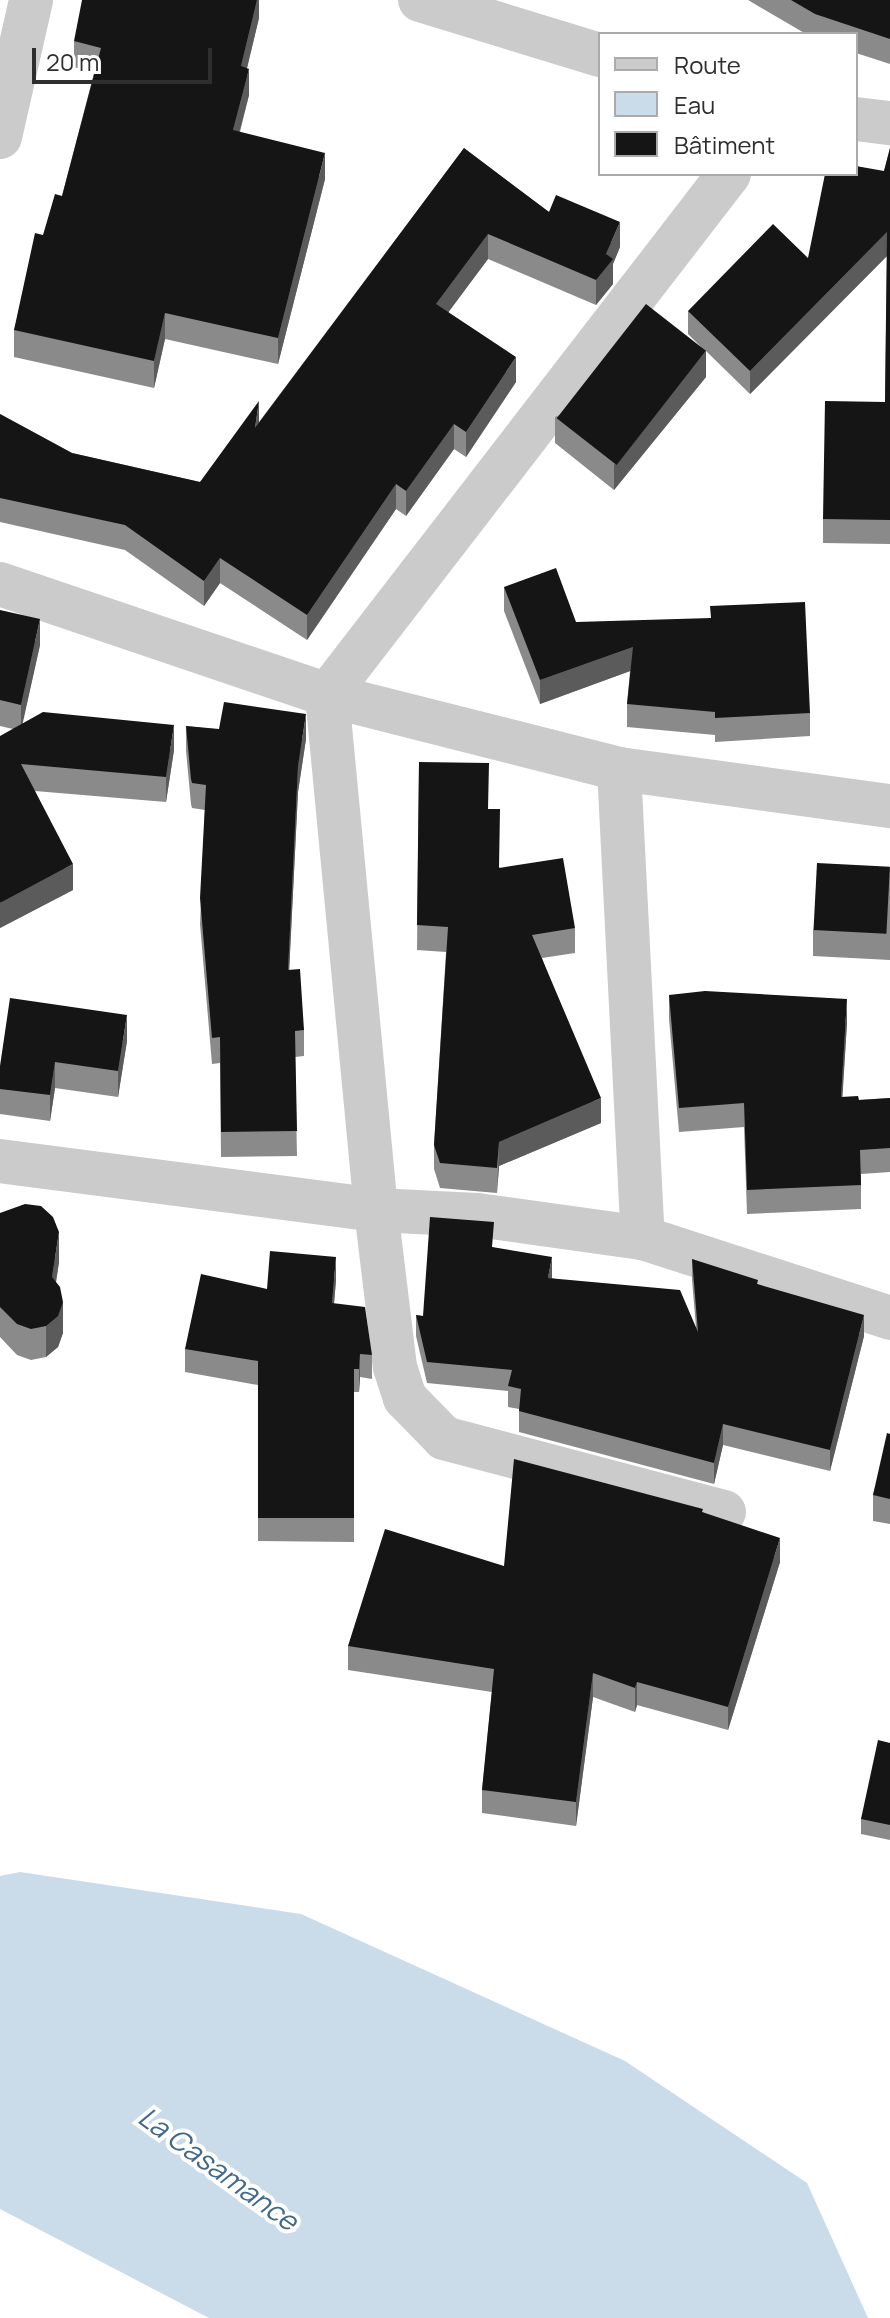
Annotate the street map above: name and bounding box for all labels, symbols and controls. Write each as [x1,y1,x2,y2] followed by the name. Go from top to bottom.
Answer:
[36,32,216,82] scale bar
[598,32,858,176] legend
[46,45,99,78] text: 20 m
[674,48,741,81] text: Route
[674,88,715,121] text: Eau
[674,128,775,161] text: Bâtiment
[133,2099,305,2237] water label: La Casamance

